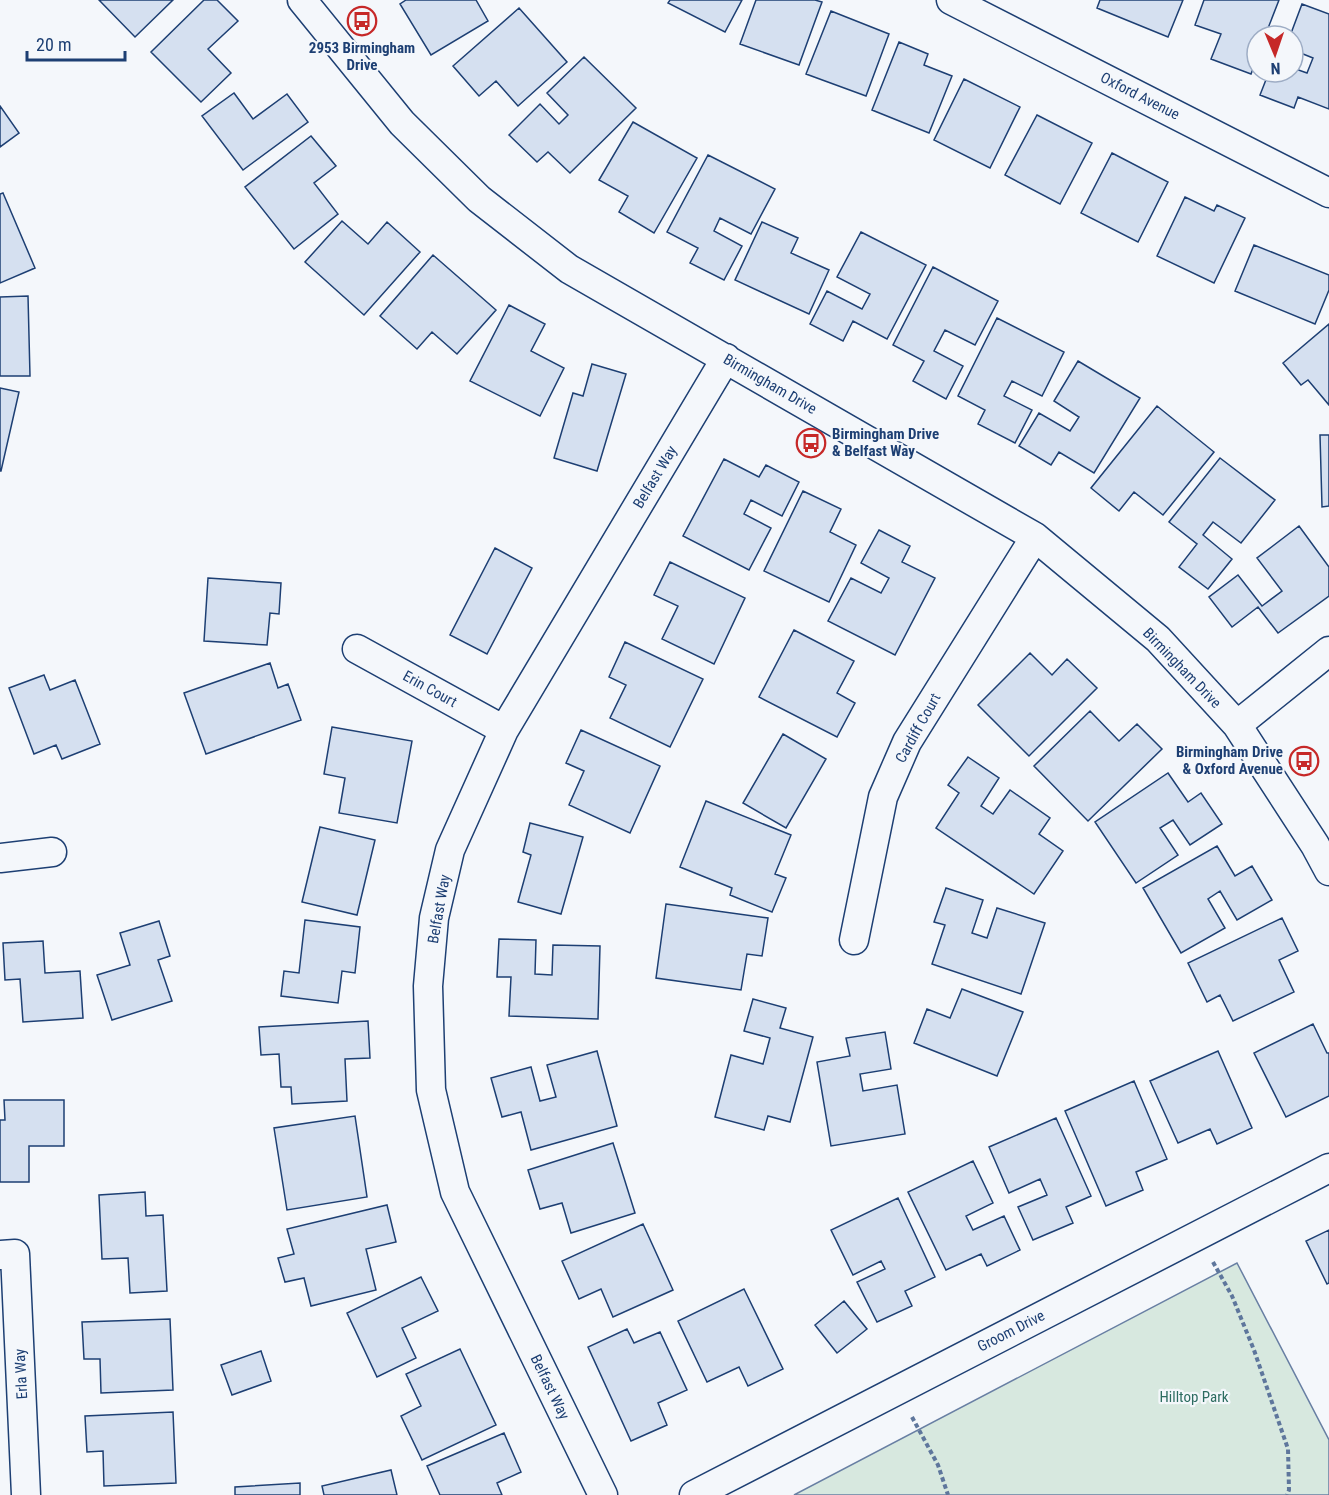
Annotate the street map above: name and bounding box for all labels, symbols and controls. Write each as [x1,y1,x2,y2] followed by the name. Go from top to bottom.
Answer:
[346,5,378,37] bus stop icon: 2953 Birmingham Drive
[27,24,124,62] scale bar
[1245,24,1305,84] north arrow
[36,34,71,55] text: 20 m
[309,39,415,74] place label: 2953 Birmingham Drive
[1270,59,1281,78] text: N
[1097,68,1183,124] street label: Oxford Avenue
[720,350,820,418] street label: Birmingham Drive
[832,425,939,460] place label: Birmingham Drive & Belfast Way
[795,427,827,459] bus stop icon: Birmingham Drive & Belfast Way
[629,442,681,512] street label: Belfast Way
[1139,624,1225,712] street label: Birmingham Drive
[400,667,460,711] street label: Erin Court
[892,690,944,766] street label: Cardiff Court
[1176,743,1283,778] place label: Birmingham Drive & Oxford Avenue
[1288,745,1320,777] bus stop icon: Birmingham Drive & Oxford Avenue
[424,873,454,945] street label: Belfast Way
[974,1306,1048,1356] street label: Groom Drive
[11,1348,31,1400] street label: Erla Way
[527,1352,573,1422] street label: Belfast Way
[1159,1388,1229,1406] park label: Hilltop Park

